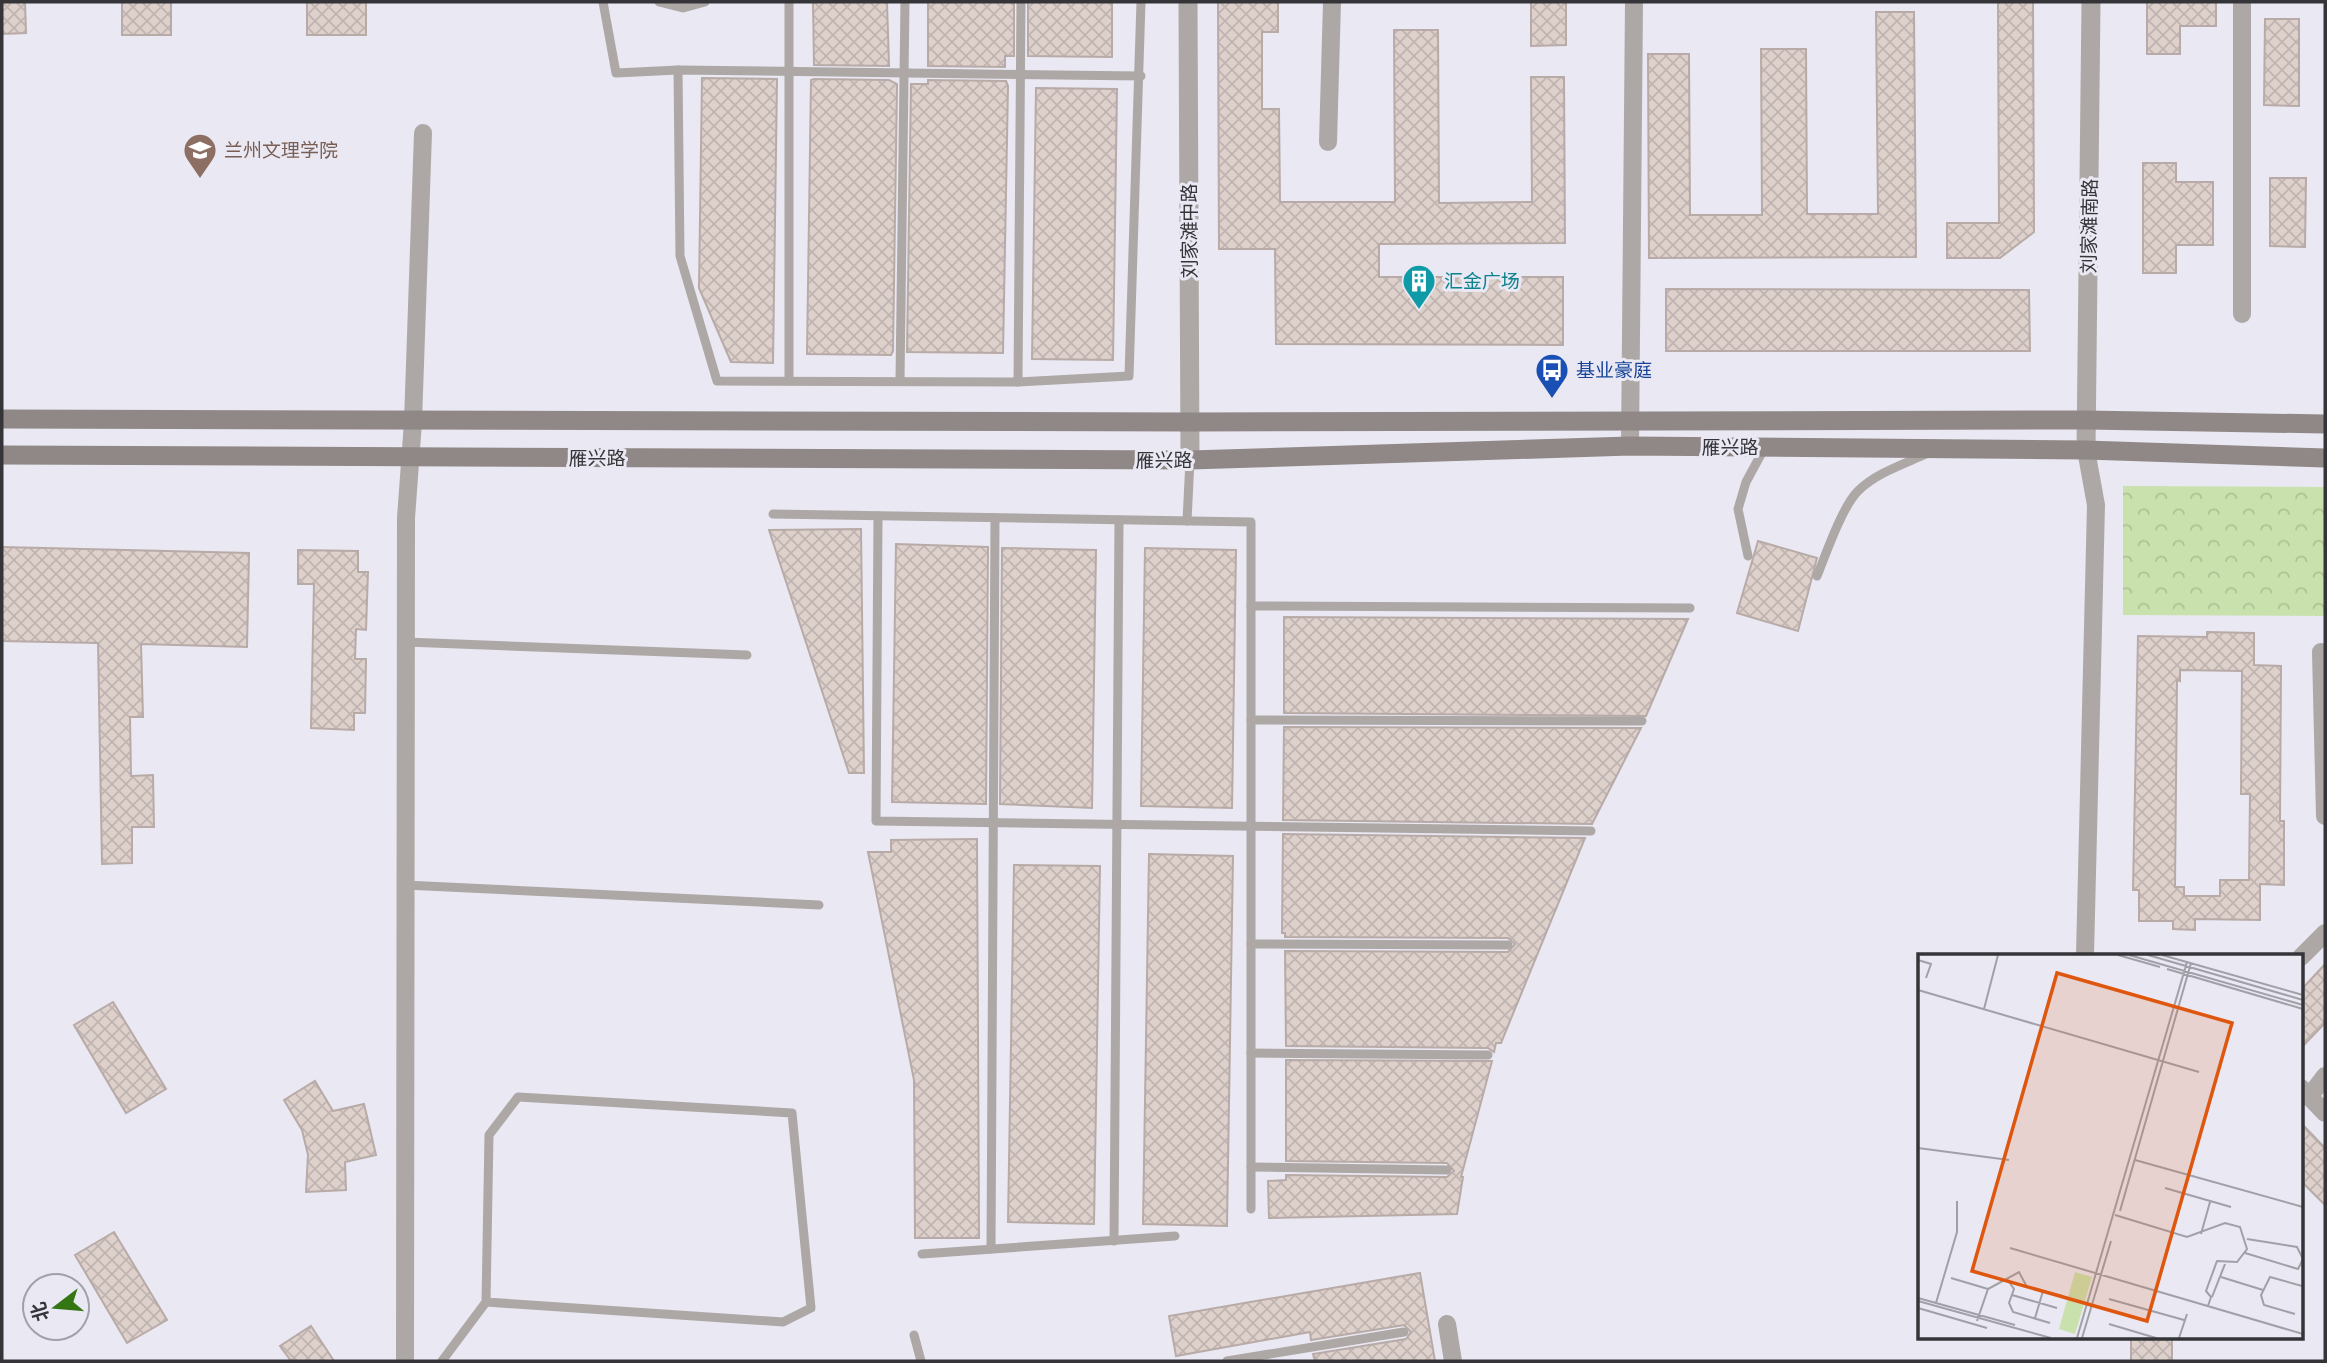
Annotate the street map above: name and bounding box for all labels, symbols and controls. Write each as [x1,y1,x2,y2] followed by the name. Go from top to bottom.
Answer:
[181,131,219,180] school or university icon: 兰州文理学院
[224,138,338,162] place label: 兰州文理学院
[2076,178,2102,274] street label: 刘家滩南路
[1177,183,1201,279] street label: 刘家滩中路
[1400,262,1438,311] building icon: 汇金广场
[1444,269,1520,293] place label: 汇金广场
[1533,351,1571,400] bus stop icon: 基业豪庭
[1576,358,1652,382] place label: 基业豪庭
[1701,435,1759,459] street label: 雁兴路
[568,446,626,470] street label: 雁兴路
[1135,448,1193,472] street label: 雁兴路
[1918,954,2302,1338] inset map
[21,1272,91,1342] north arrow
[26,1299,54,1324] text: 北

